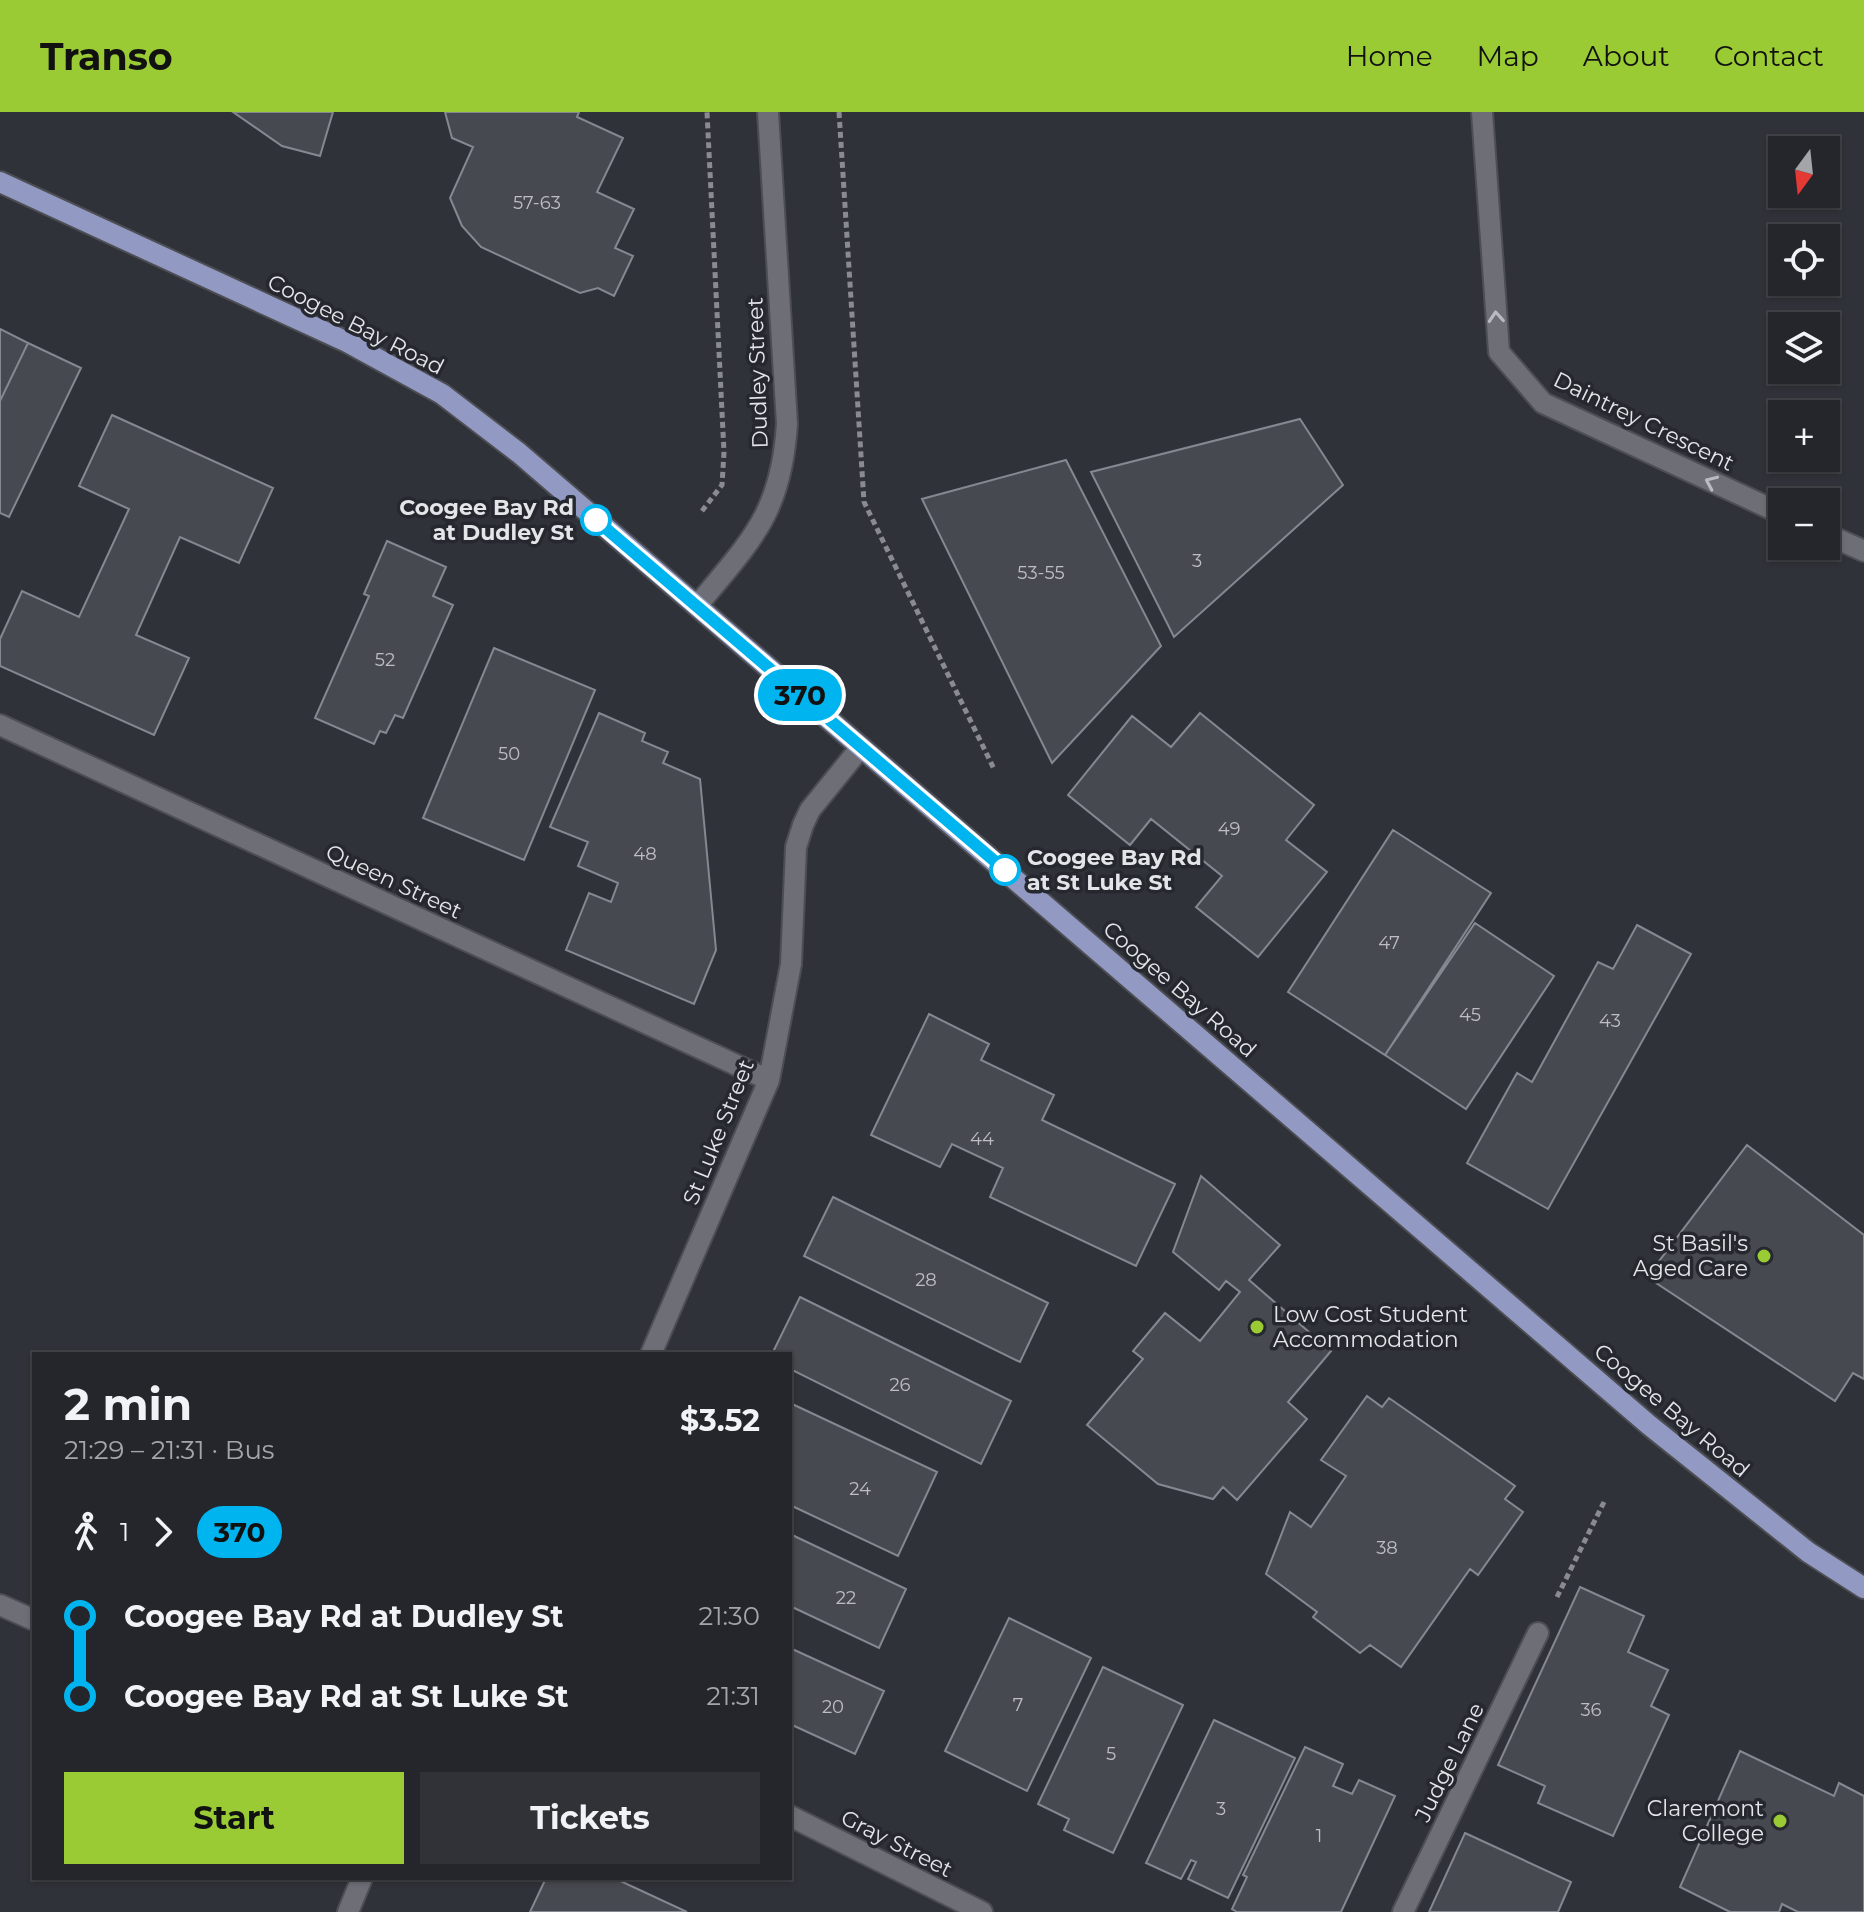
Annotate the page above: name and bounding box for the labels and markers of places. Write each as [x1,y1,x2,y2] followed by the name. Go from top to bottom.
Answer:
[399,494,574,546] place label: Coogee Bay Rd at Dudley St
[581,505,611,535] marker: Coogee Bay Rd at Dudley St
[1027,844,1202,896] place label: Coogee Bay Rd at St Luke St
[990,855,1020,885] marker: Coogee Bay Rd at St Luke St
[1633,1230,1748,1282] place label: St Basil's Aged Care
[1755,1247,1773,1265] marker: St Basil's Aged Care
[1273,1301,1468,1353] place label: Low Cost Student Accommodation
[1248,1318,1266,1336] marker: Low Cost Student Accommodation
[1647,1795,1764,1847] place label: Claremont College
[1771,1812,1789,1830] marker: Claremont College

